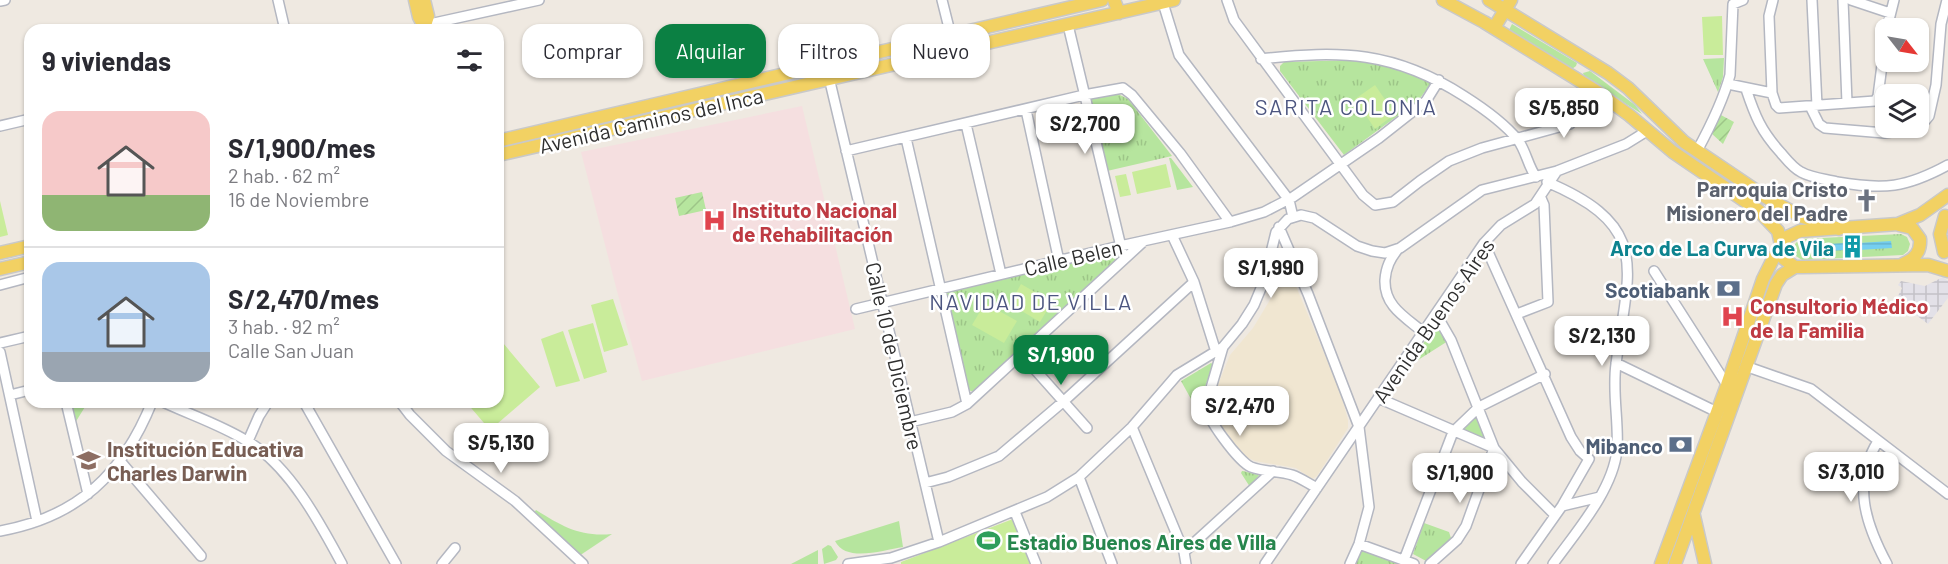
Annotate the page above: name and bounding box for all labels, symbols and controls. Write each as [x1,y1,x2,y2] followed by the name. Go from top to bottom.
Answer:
[1875,18,1929,72] north arrow
[1875,18,1929,138] map controls
[522,24,643,78] chip: Comprar
[655,24,766,78] chip: Alquilar
[778,24,879,78] chip: Filtros
[891,24,990,78] chip: Nuevo
[453,44,486,77] icon: filters
[42,45,171,76] text: 9 viviendas
[537,82,765,158] street label: Avenida Caminos del Inca
[1875,84,1929,138] button: layers
[1509,88,1619,139] pin: S/5,850
[1255,93,1437,119] district label: SARITA COLONIA
[1529,95,1599,119] text: S/5,850
[1030,104,1140,155] pin: S/2,700
[1050,111,1120,135] text: S/2,700
[228,132,376,163] text: S/1,900/mes
[90,135,162,207] icon: home
[228,163,340,187] text: 2 hab. · 62 m²
[1666,176,1848,225] place label: Parroquia Cristo Misionero del Padre
[228,187,369,211] text: 16 de Noviembre
[1853,187,1879,213] church icon: Parroquia Cristo Misionero del Padre
[732,197,897,246] place label: Instituto Nacional de Rehabilitación
[701,208,727,234] hospital icon: Instituto Nacional de Rehabilitación
[1367,233,1499,407] street label: Avenida Buenos Aires
[1021,234,1125,280] street label: Calle Belen
[1839,234,1865,260] building icon: Arco de La Curva de Vila
[1610,235,1834,260] place label: Arco de La Curva de Vila
[1216,248,1326,299] pin: S/1,990
[1238,255,1304,279] text: S/1,990
[861,260,929,452] street label: Calle 10 de Diciembre
[1715,276,1741,302] bank icon: Scotiabank
[1605,277,1710,302] place label: Scotiabank
[228,283,379,314] text: S/2,470/mes
[90,286,162,358] icon: home
[929,288,1133,314] district label: NAVIDAD DE VILLA
[1750,293,1928,342] place label: Consultorio Médico de la Familia
[1719,304,1745,330] hospital icon: Consultorio Médico de la Familia
[228,314,340,338] text: 3 hab. · 92 m²
[1547,316,1657,367] pin: S/2,130
[1568,323,1636,347] text: S/2,130
[1006,335,1116,386] pin: S/1,900
[228,338,354,362] text: Calle San Juan
[1027,342,1095,366] text: S/1,900
[1185,386,1295,437] pin: S/2,470
[1205,393,1275,417] text: S/2,470
[446,423,556,474] pin: S/5,130
[468,430,534,454] text: S/5,130
[1668,432,1694,458] bank icon: Mibanco
[1585,433,1663,458] place label: Mibanco
[107,436,304,485] place label: Institución Educativa Charles Darwin
[76,447,102,473] school or university icon: Institución Educativa Charles Darwin
[1796,452,1906,503] pin: S/3,010
[1405,453,1515,504] pin: S/1,900
[1818,459,1884,483] text: S/3,010
[1426,460,1494,484] text: S/1,900
[976,528,1002,554] sports icon: Estadio Buenos Aires de Villa
[1007,529,1276,554] place label: Estadio Buenos Aires de Villa

